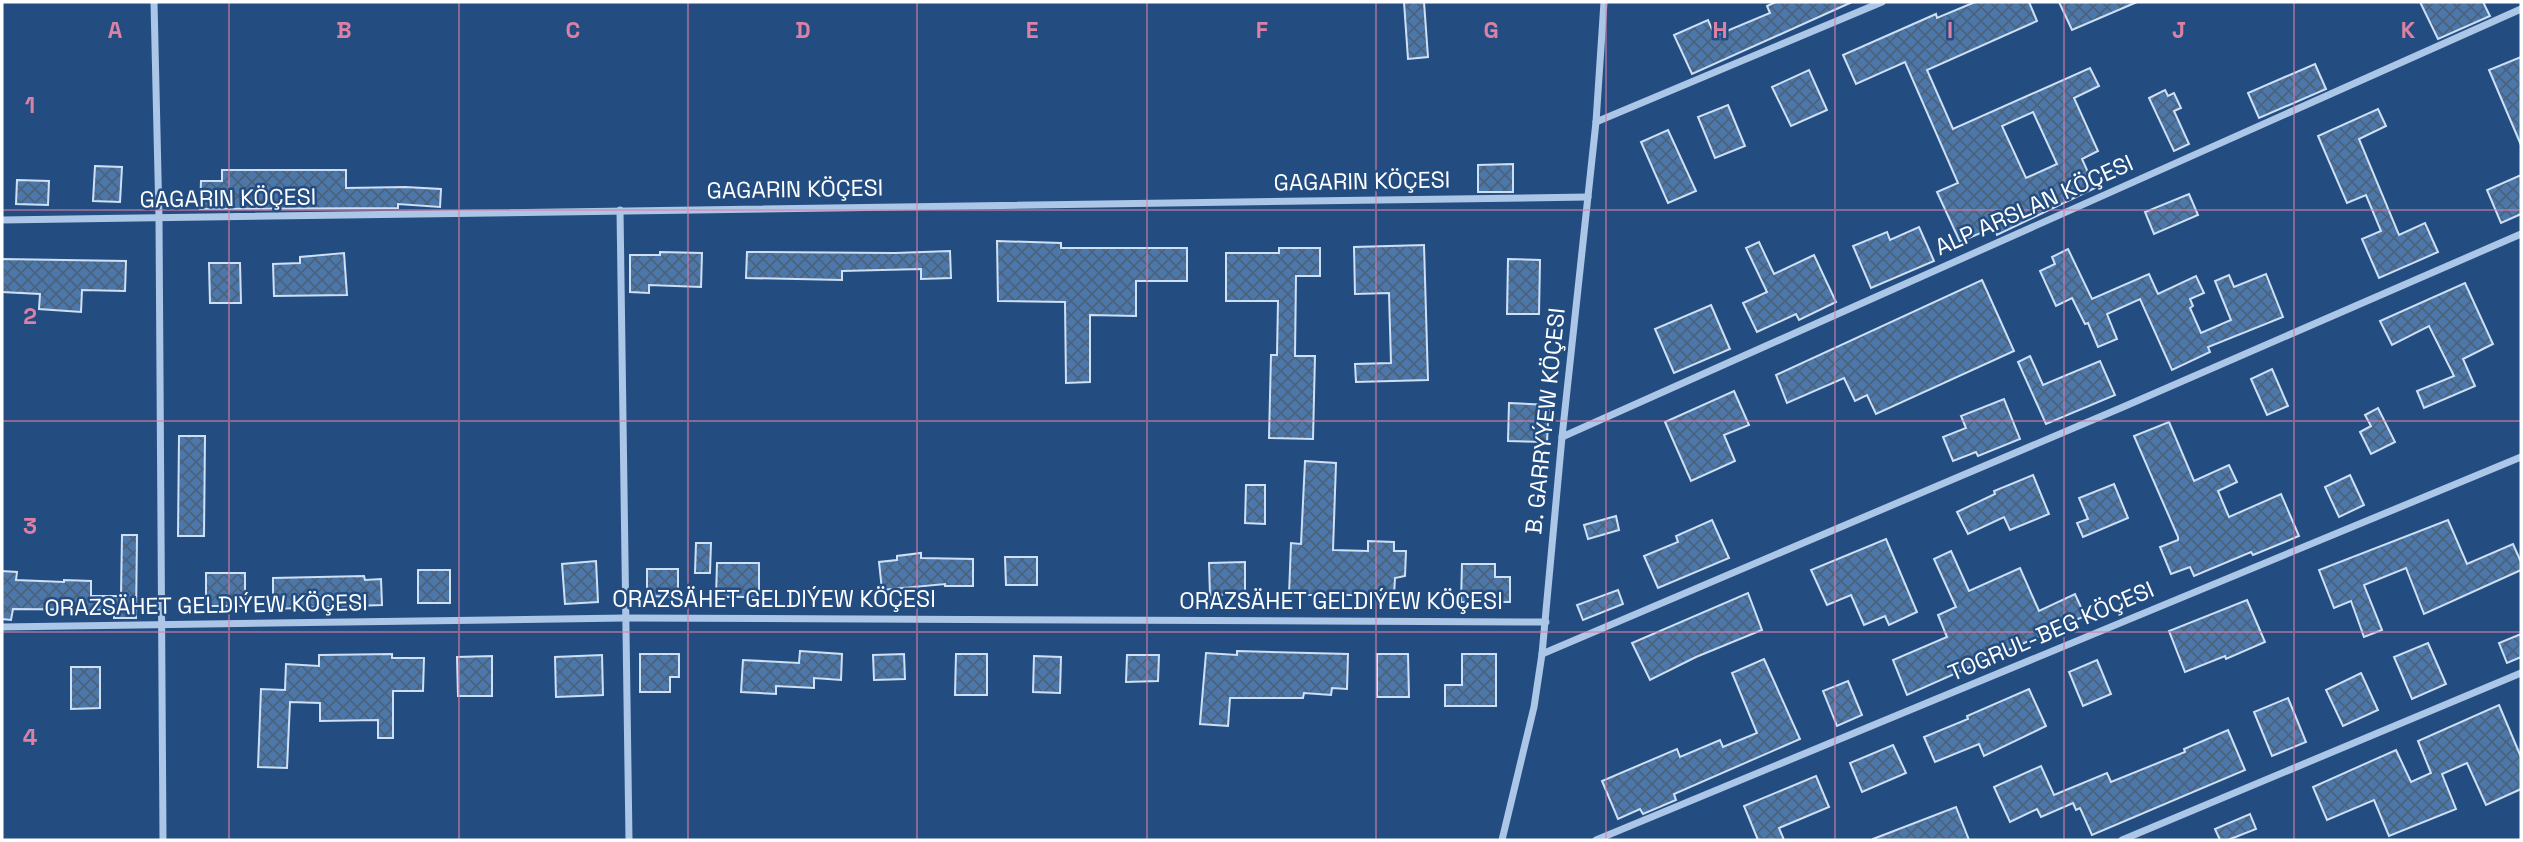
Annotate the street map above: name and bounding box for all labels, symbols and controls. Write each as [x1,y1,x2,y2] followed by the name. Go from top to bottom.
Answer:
[108,15,123,45] text: A
[336,15,352,45] text: B
[566,15,580,45] text: C
[795,15,811,45] text: D
[1026,15,1038,45] text: E
[1256,15,1268,45] text: F
[1483,15,1499,45] text: G
[1712,15,1728,45] text: H
[1947,15,1953,45] text: I
[2172,15,2186,45] text: J
[2401,15,2416,45] text: K
[25,90,35,120] text: 1
[1930,148,2138,262] street label: ALP ARSLAN KÖÇESI
[1273,164,1451,198] street label: GAGARIN KÖÇESI
[706,172,884,206] street label: GAGARIN KÖÇESI
[139,181,317,215] street label: GAGARIN KÖÇESI
[23,301,37,331] text: 2
[1518,306,1572,536] street label: B. GARRYÝEW KÖÇESI
[23,511,37,541] text: 3
[1944,574,2158,688] street label: TOGRUL-BEG KÖÇESI
[612,584,936,614] street label: ORAZSÄHET GELDIÝEW KÖÇESI
[1179,586,1503,616] street label: ORAZSÄHET GELDIÝEW KÖÇESI
[44,587,368,623] street label: ORAZSÄHET GELDIÝEW KÖÇESI
[23,722,38,752] text: 4

